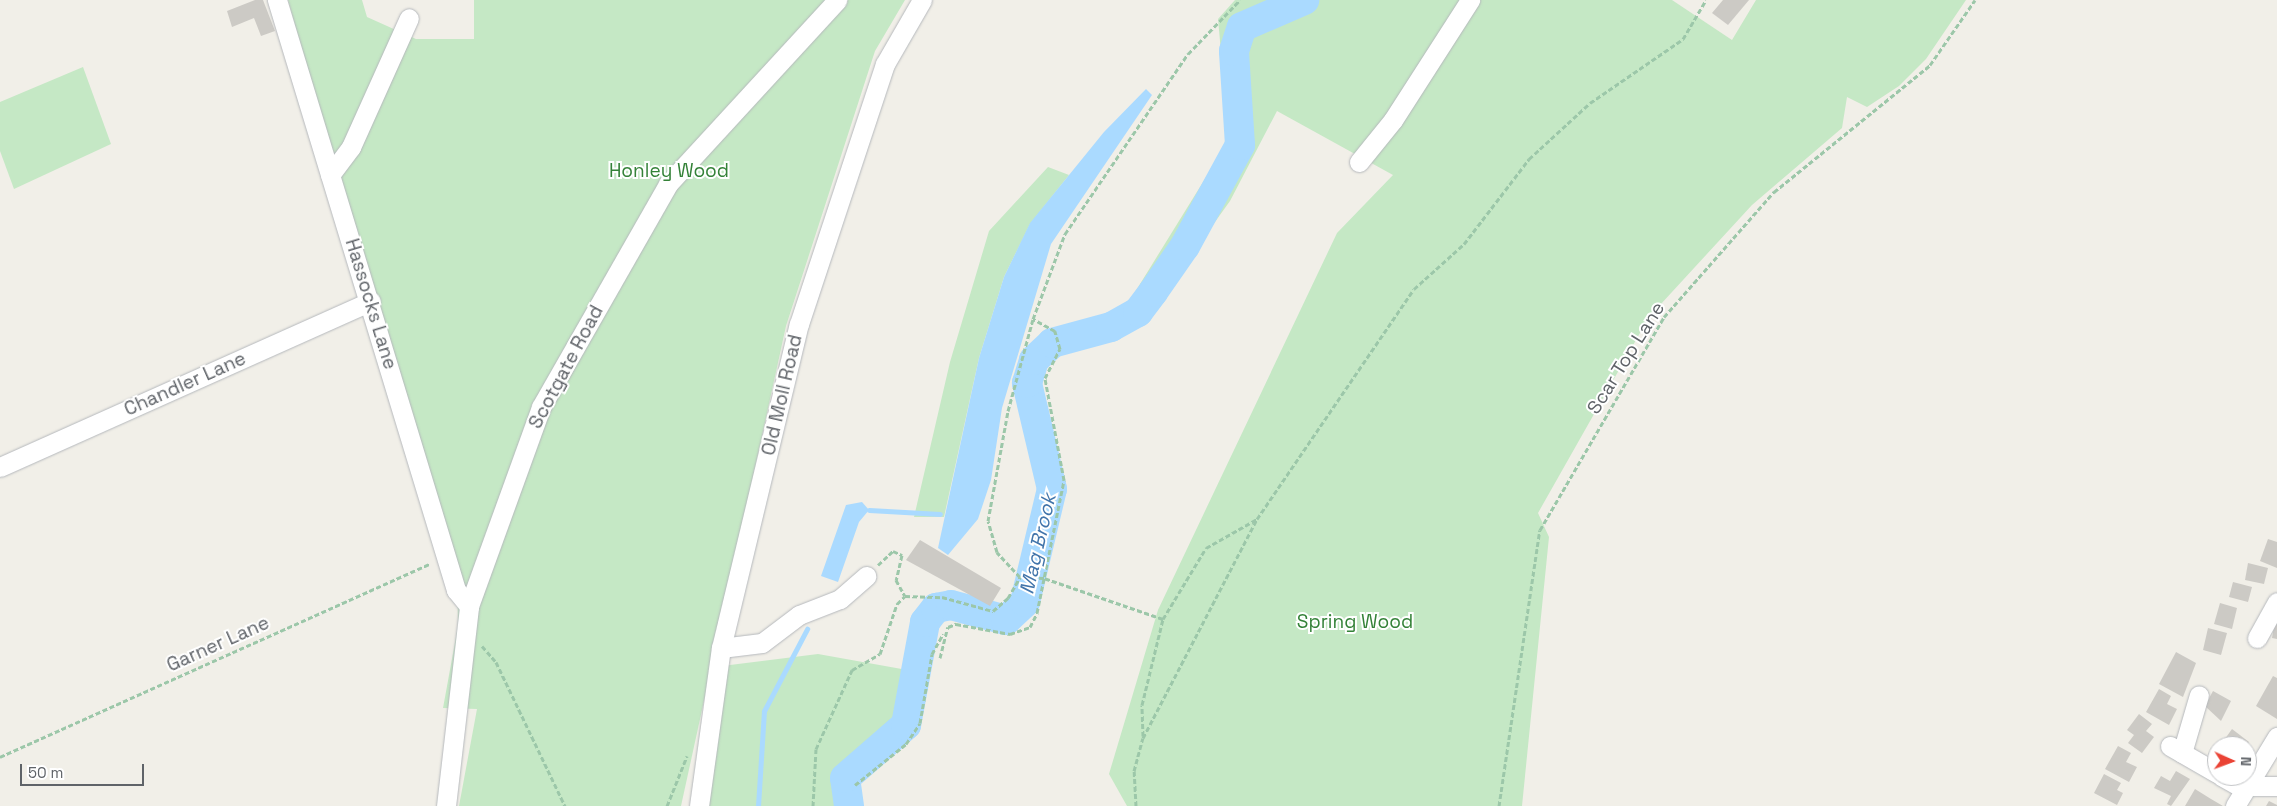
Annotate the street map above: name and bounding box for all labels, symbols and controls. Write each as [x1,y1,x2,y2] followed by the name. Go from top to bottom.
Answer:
[609,160,729,182] park label: Honley Wood
[340,236,402,372] street label: Hassocks Lane
[1582,298,1670,418] street label: Scar Top Lane
[524,301,608,433] street label: Scotgate Road
[757,332,807,458] street label: Old Moll Road
[121,347,249,421] street label: Chandler Lane
[1015,491,1061,597] water label: Mag Brook
[163,611,273,677] street label: Garner Lane
[1297,611,1413,633] park label: Spring Wood
[2207,736,2257,786] north arrow
[22,754,146,786] scale bar
[2237,756,2255,766] text: N
[28,763,63,782] text: 50 m

